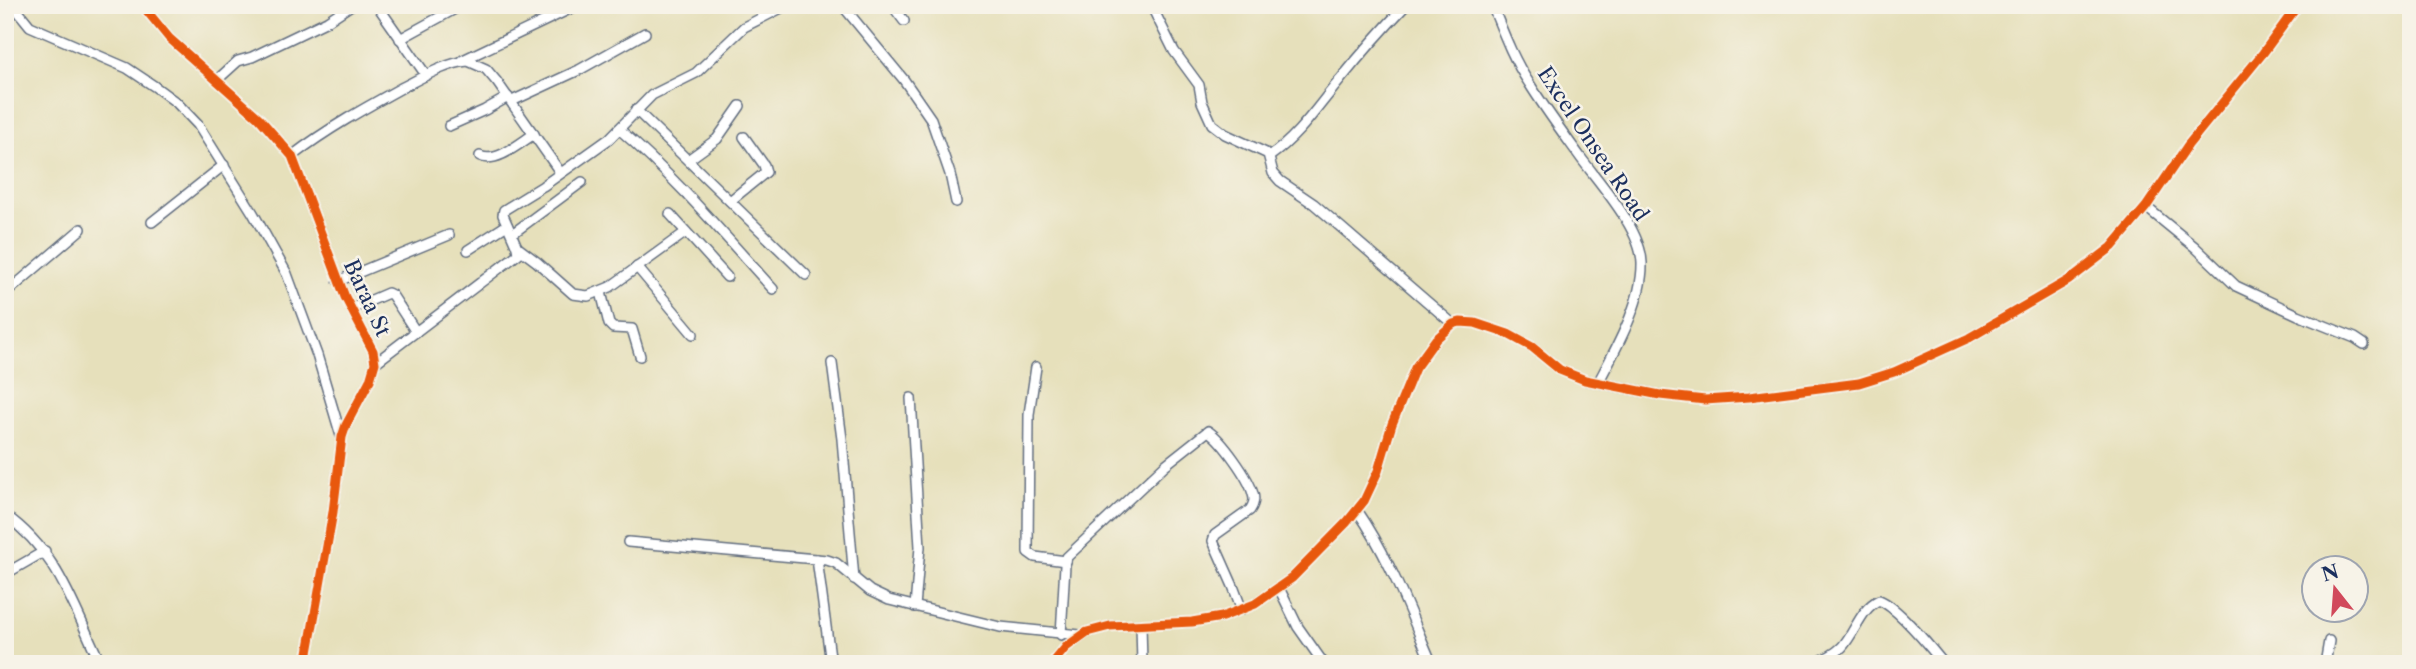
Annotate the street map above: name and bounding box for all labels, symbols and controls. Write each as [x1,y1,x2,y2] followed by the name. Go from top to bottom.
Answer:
[1533,62,1654,226] street label: Excel Onsea Road
[339,255,396,341] street label: Baraa St
[2300,554,2370,624] north arrow
[2319,560,2341,587] text: N

